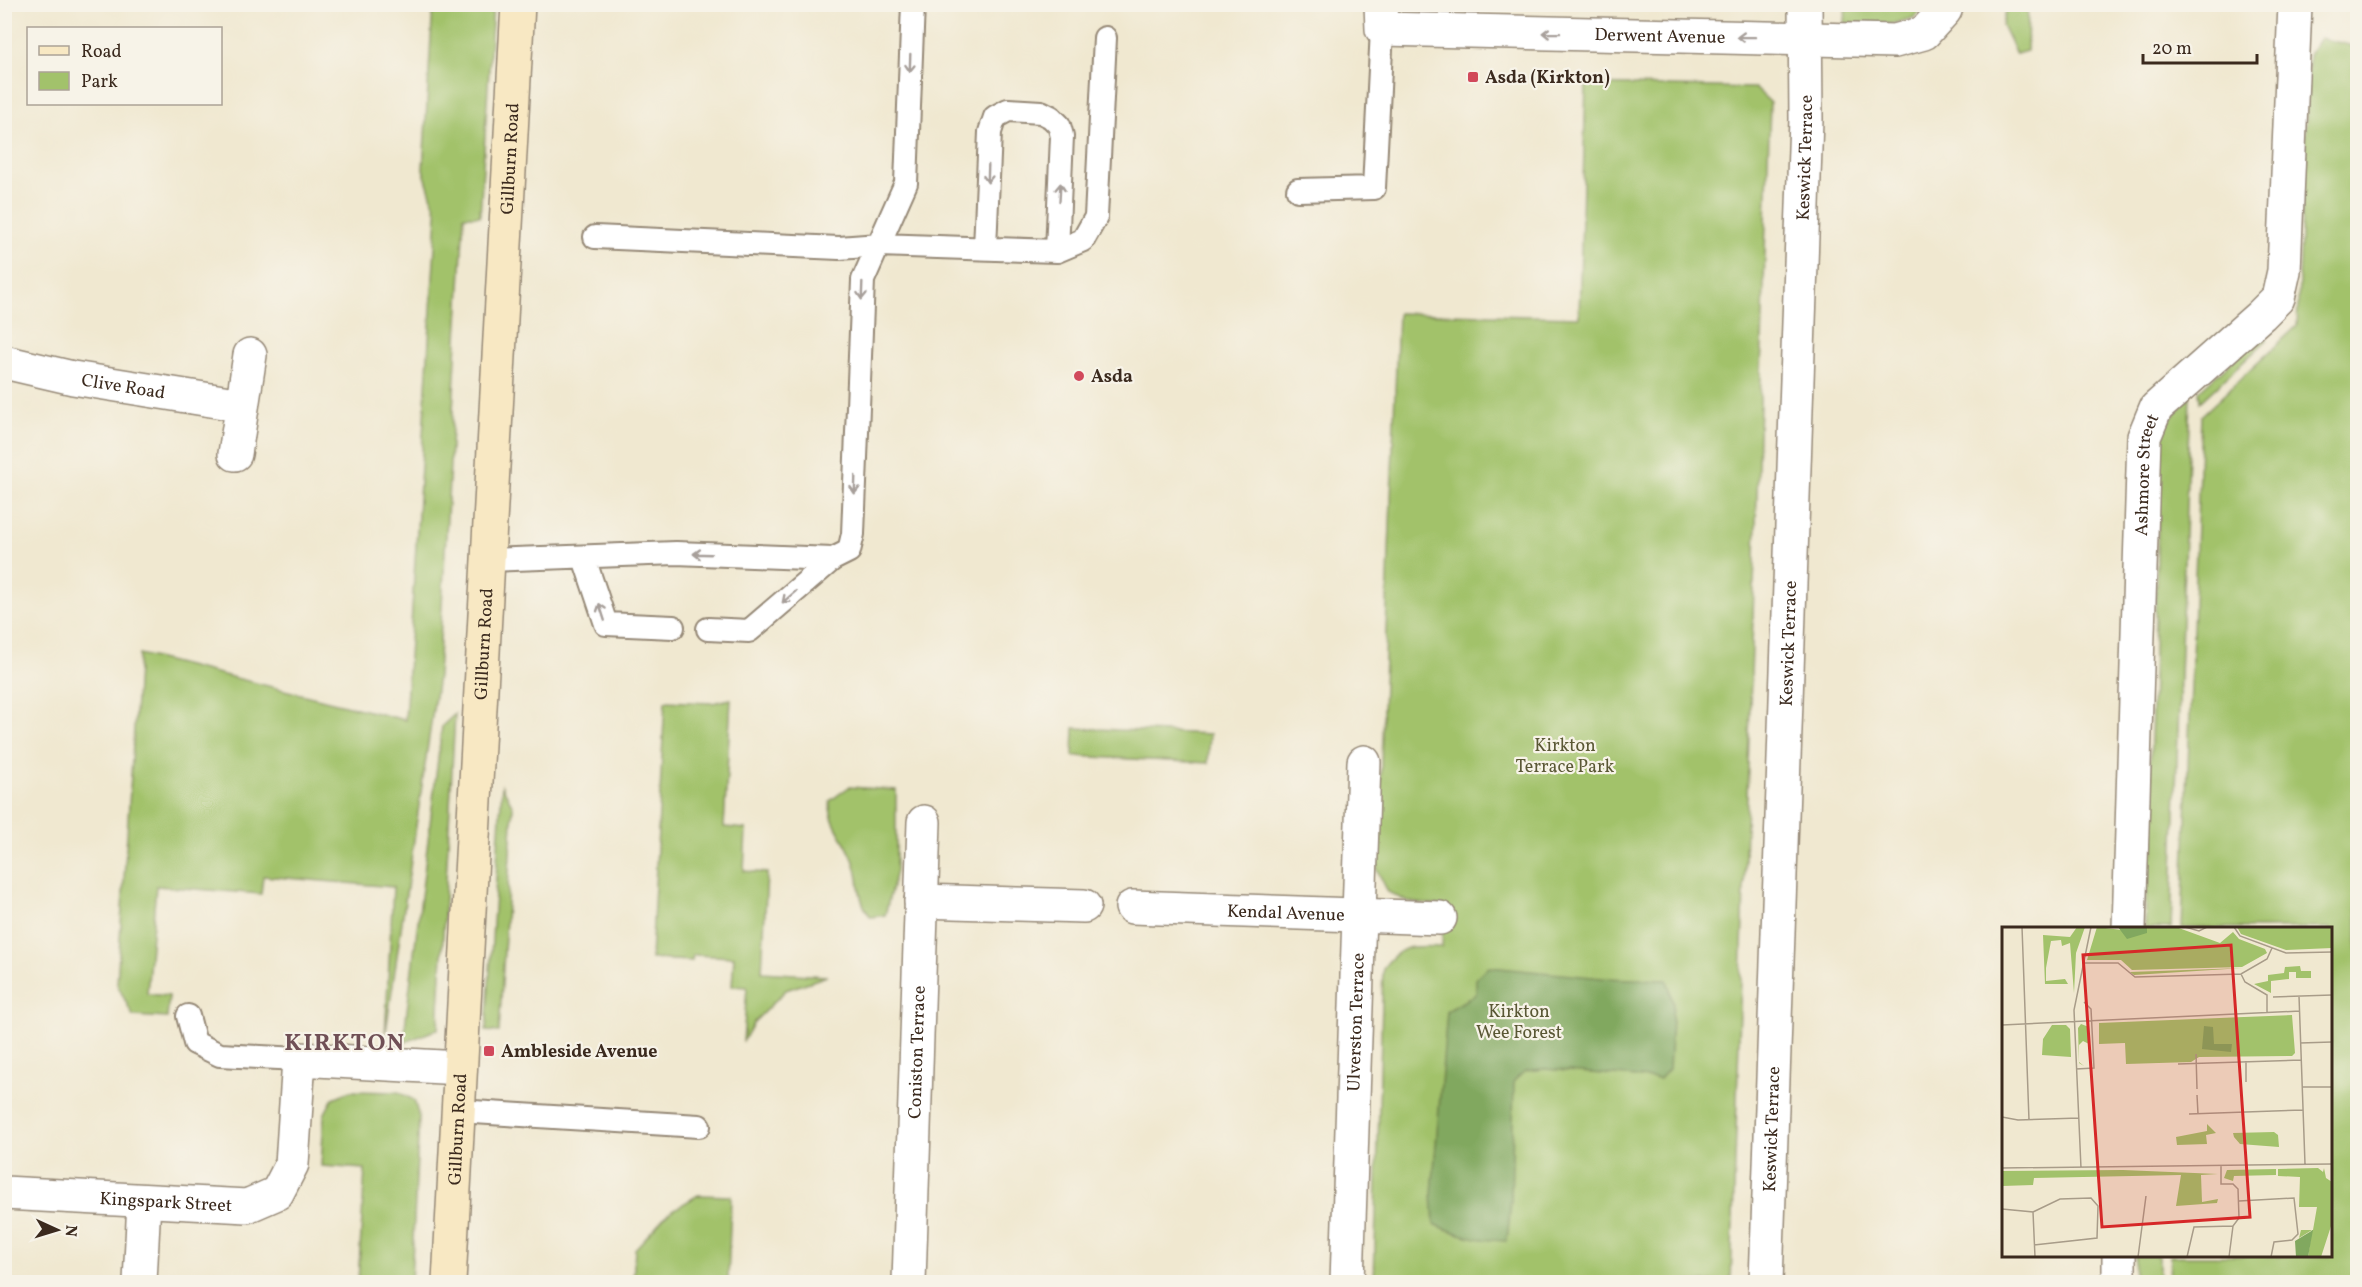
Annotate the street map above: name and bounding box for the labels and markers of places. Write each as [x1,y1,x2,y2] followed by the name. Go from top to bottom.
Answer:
[1485,66,1610,91] place label: Asda (Kirkton)
[1466,70,1480,84] marker: Asda (Kirkton)
[1091,365,1133,390] place label: Asda
[1072,369,1086,383] marker: Asda
[501,1040,657,1065] place label: Ambleside Avenue
[482,1044,496,1058] marker: Ambleside Avenue

